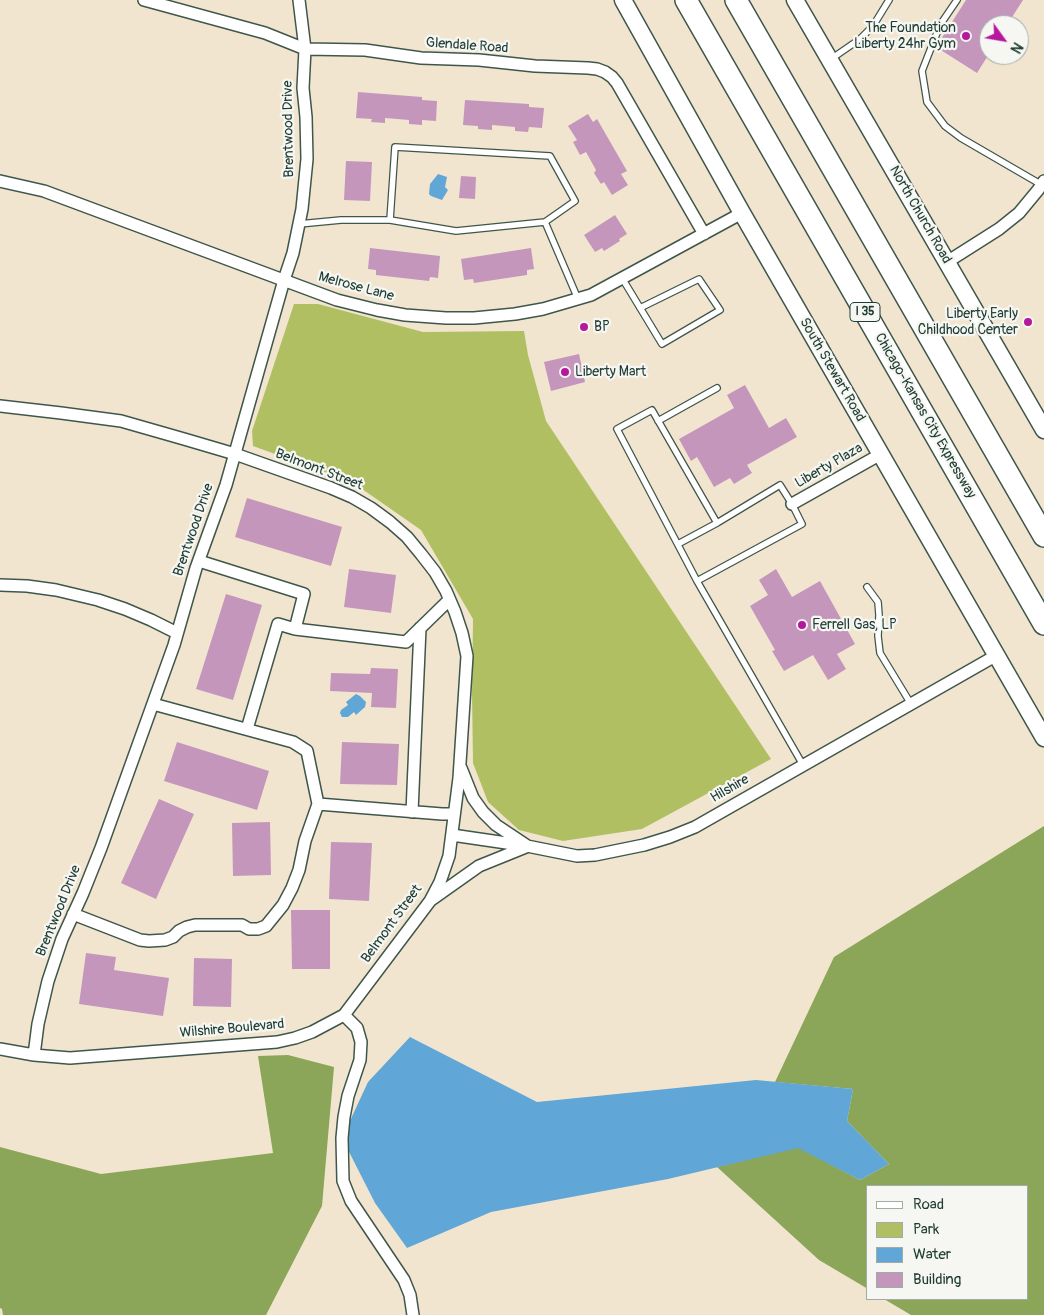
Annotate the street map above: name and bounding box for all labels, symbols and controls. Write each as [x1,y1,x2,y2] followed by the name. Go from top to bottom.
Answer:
[979,15,1029,65] north arrow
[854,20,956,52] place label: The Foundation Liberty 24hr Gym
[960,30,972,42] marker: The Foundation Liberty 24hr Gym
[425,35,509,57] street label: Glendale Road
[1007,39,1026,56] text: N
[280,80,298,178] street label: Brentwood Drive
[885,163,955,267] street label: North Church Road
[316,269,396,305] street label: Melrose Lane
[850,302,880,322] road number: I 35
[918,306,1018,338] place label: Liberty Early Childhood Center
[795,315,869,425] street label: South Stewart Road
[1022,316,1034,328] marker: Liberty Early Childhood Center
[594,319,610,335] place label: BP
[578,321,590,333] marker: BP
[871,330,979,502] street label: Chicago-Kansas City Expressway
[575,364,646,380] place label: Liberty Mart
[559,366,571,378] marker: Liberty Mart
[792,440,866,492] street label: Liberty Plaza
[273,446,365,494] street label: Belmont Street
[170,481,218,579] street label: Brentwood Drive
[812,617,897,633] place label: Ferrell Gas, LP
[796,619,808,631] marker: Ferrell Gas, LP
[708,771,752,807] street label: Hilshire
[33,863,85,959] street label: Brentwood Drive
[358,882,426,966] street label: Belmont Street
[179,1016,285,1042] street label: Wilshire Boulevard
[866,1185,1029,1300] legend
[913,1195,944,1214] text: Road
[913,1220,939,1239] text: Park
[913,1245,951,1264] text: Water
[913,1270,961,1289] text: Building

